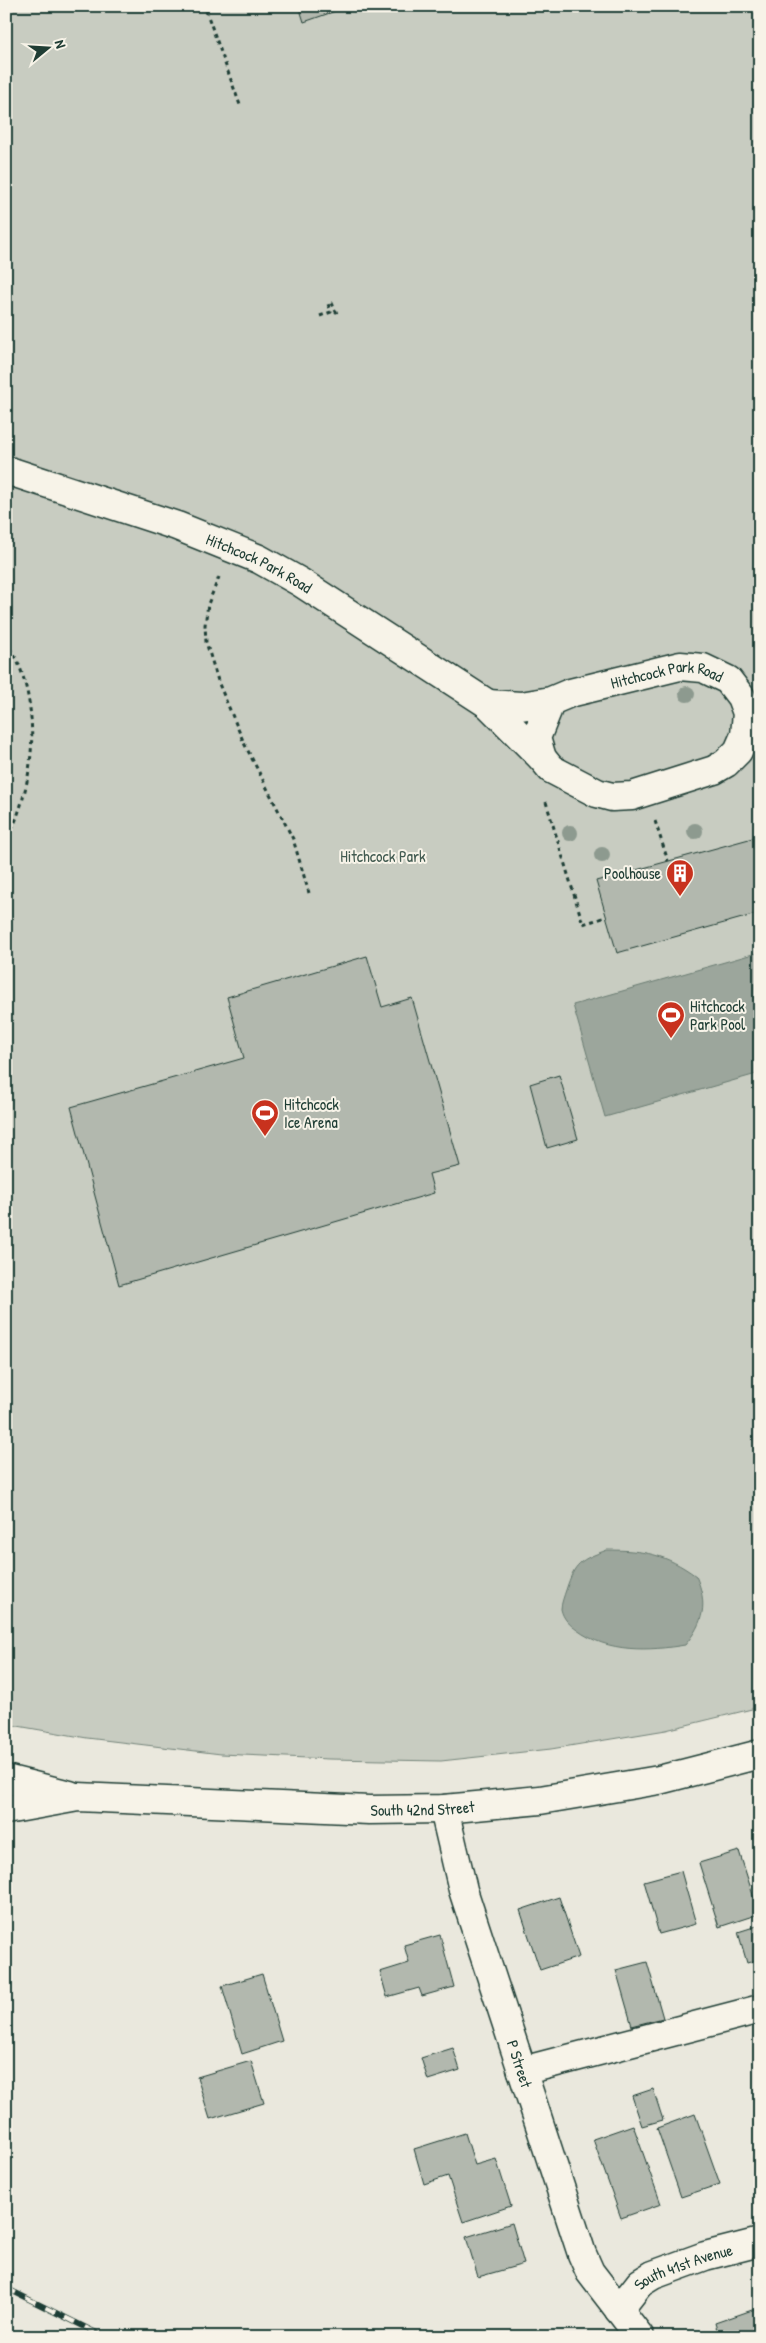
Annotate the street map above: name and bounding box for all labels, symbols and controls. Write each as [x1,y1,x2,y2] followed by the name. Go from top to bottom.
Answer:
[22,22,72,72] north arrow
[51,37,71,51] text: N
[203,528,316,598] street label: Hitchcock Park Road
[608,655,727,694] street label: Hitchcock Park Road
[340,845,426,867] park label: Hitchcock Park
[665,858,695,897] building icon: Poolhouse
[604,862,662,884] place label: Poolhouse
[690,995,746,1035] place label: Hitchcock Park Pool
[656,1000,686,1039] sports icon: Hitchcock Park Pool
[284,1093,339,1133] place label: Hitchcock Ice Arena
[250,1098,280,1137] sports icon: Hitchcock Ice Arena
[370,1795,476,1821] street label: South 42nd Street
[502,2037,538,2091] street label: P Street
[628,2238,736,2294] street label: South 41st Avenue

